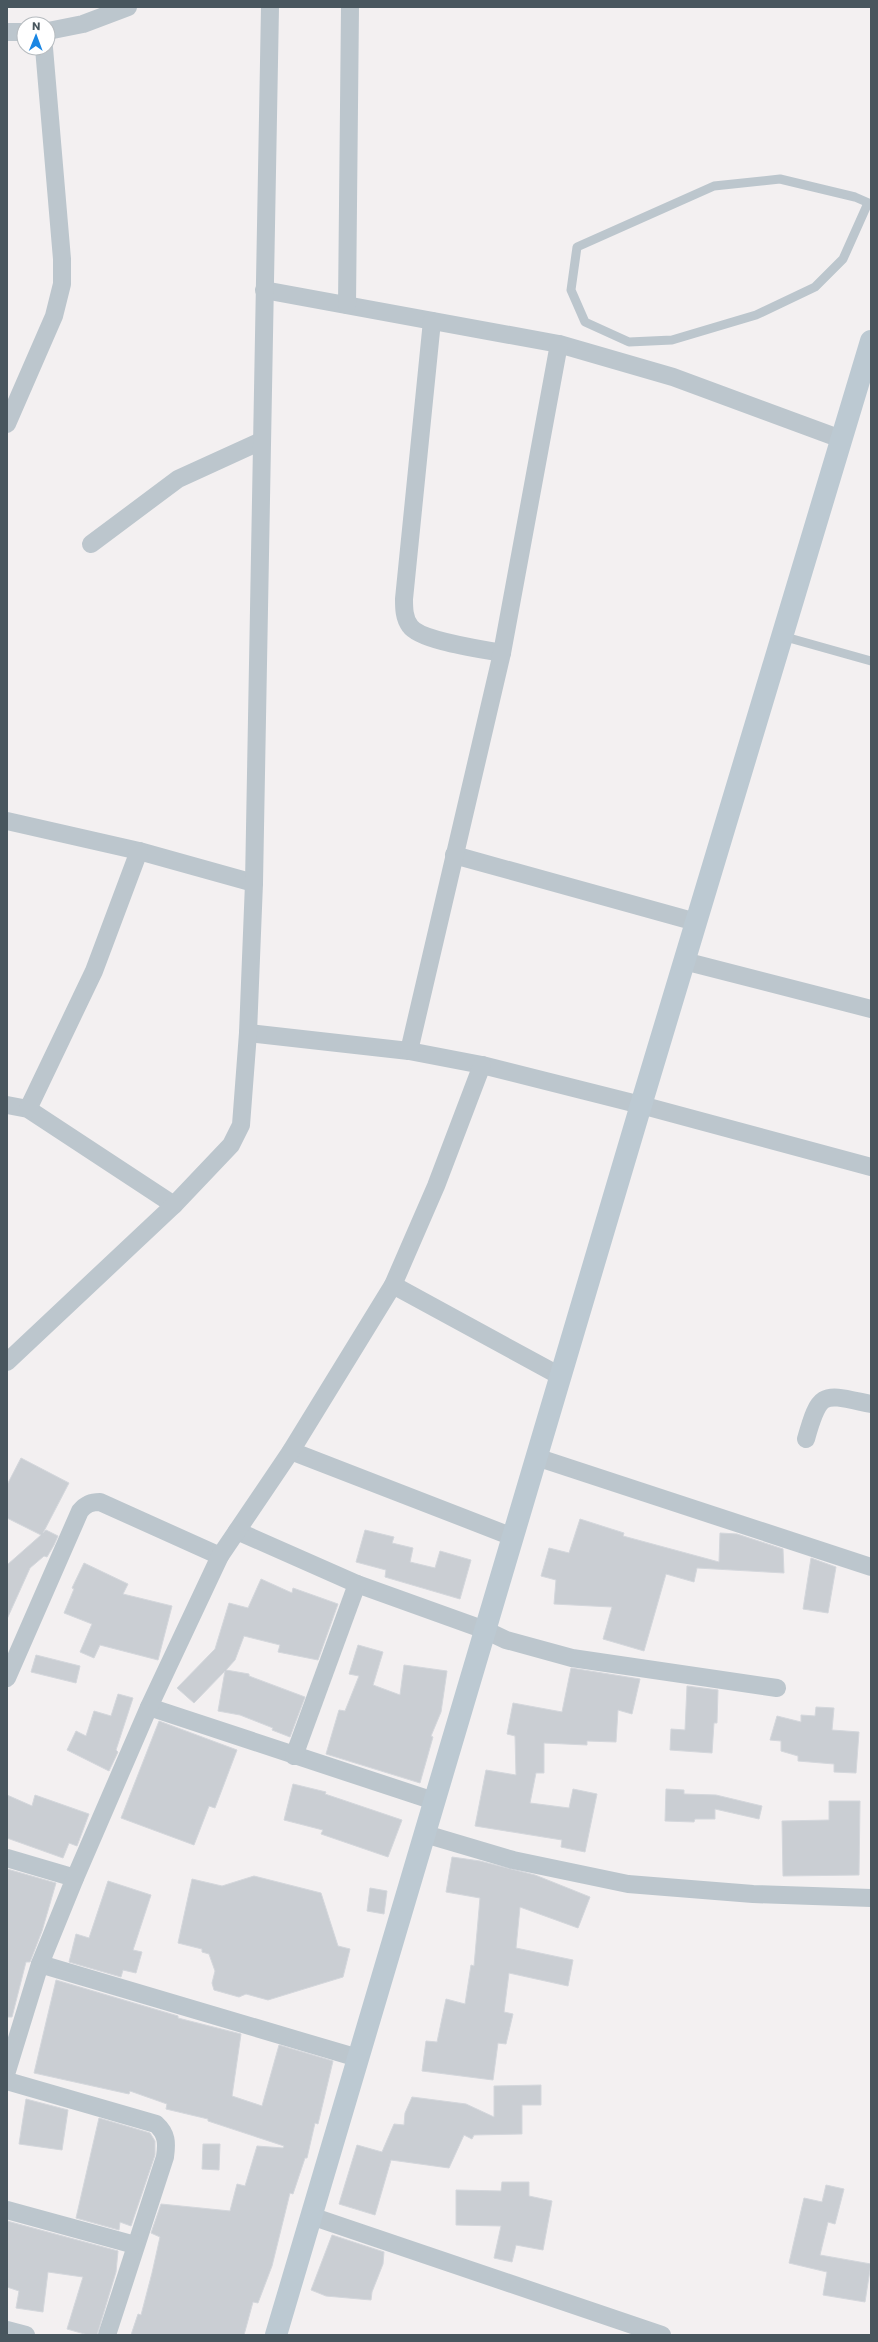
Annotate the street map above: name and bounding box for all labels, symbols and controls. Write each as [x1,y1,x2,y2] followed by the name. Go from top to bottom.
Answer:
[16,16,56,56] north arrow
[32,18,40,34] text: N

